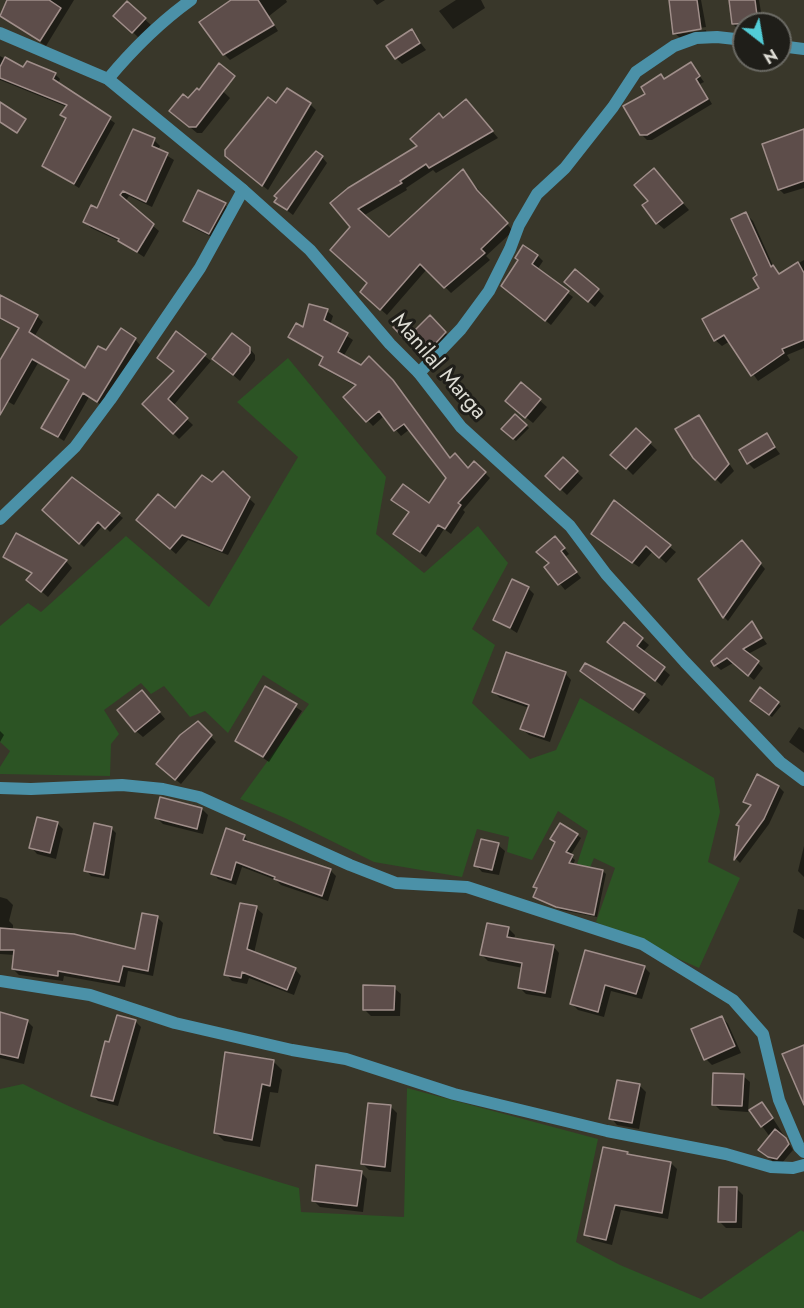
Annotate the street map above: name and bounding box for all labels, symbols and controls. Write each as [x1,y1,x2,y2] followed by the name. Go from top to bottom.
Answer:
[732,12,792,72] north arrow
[759,43,782,69] text: N
[385,309,491,425] street label: Manilal Marga

